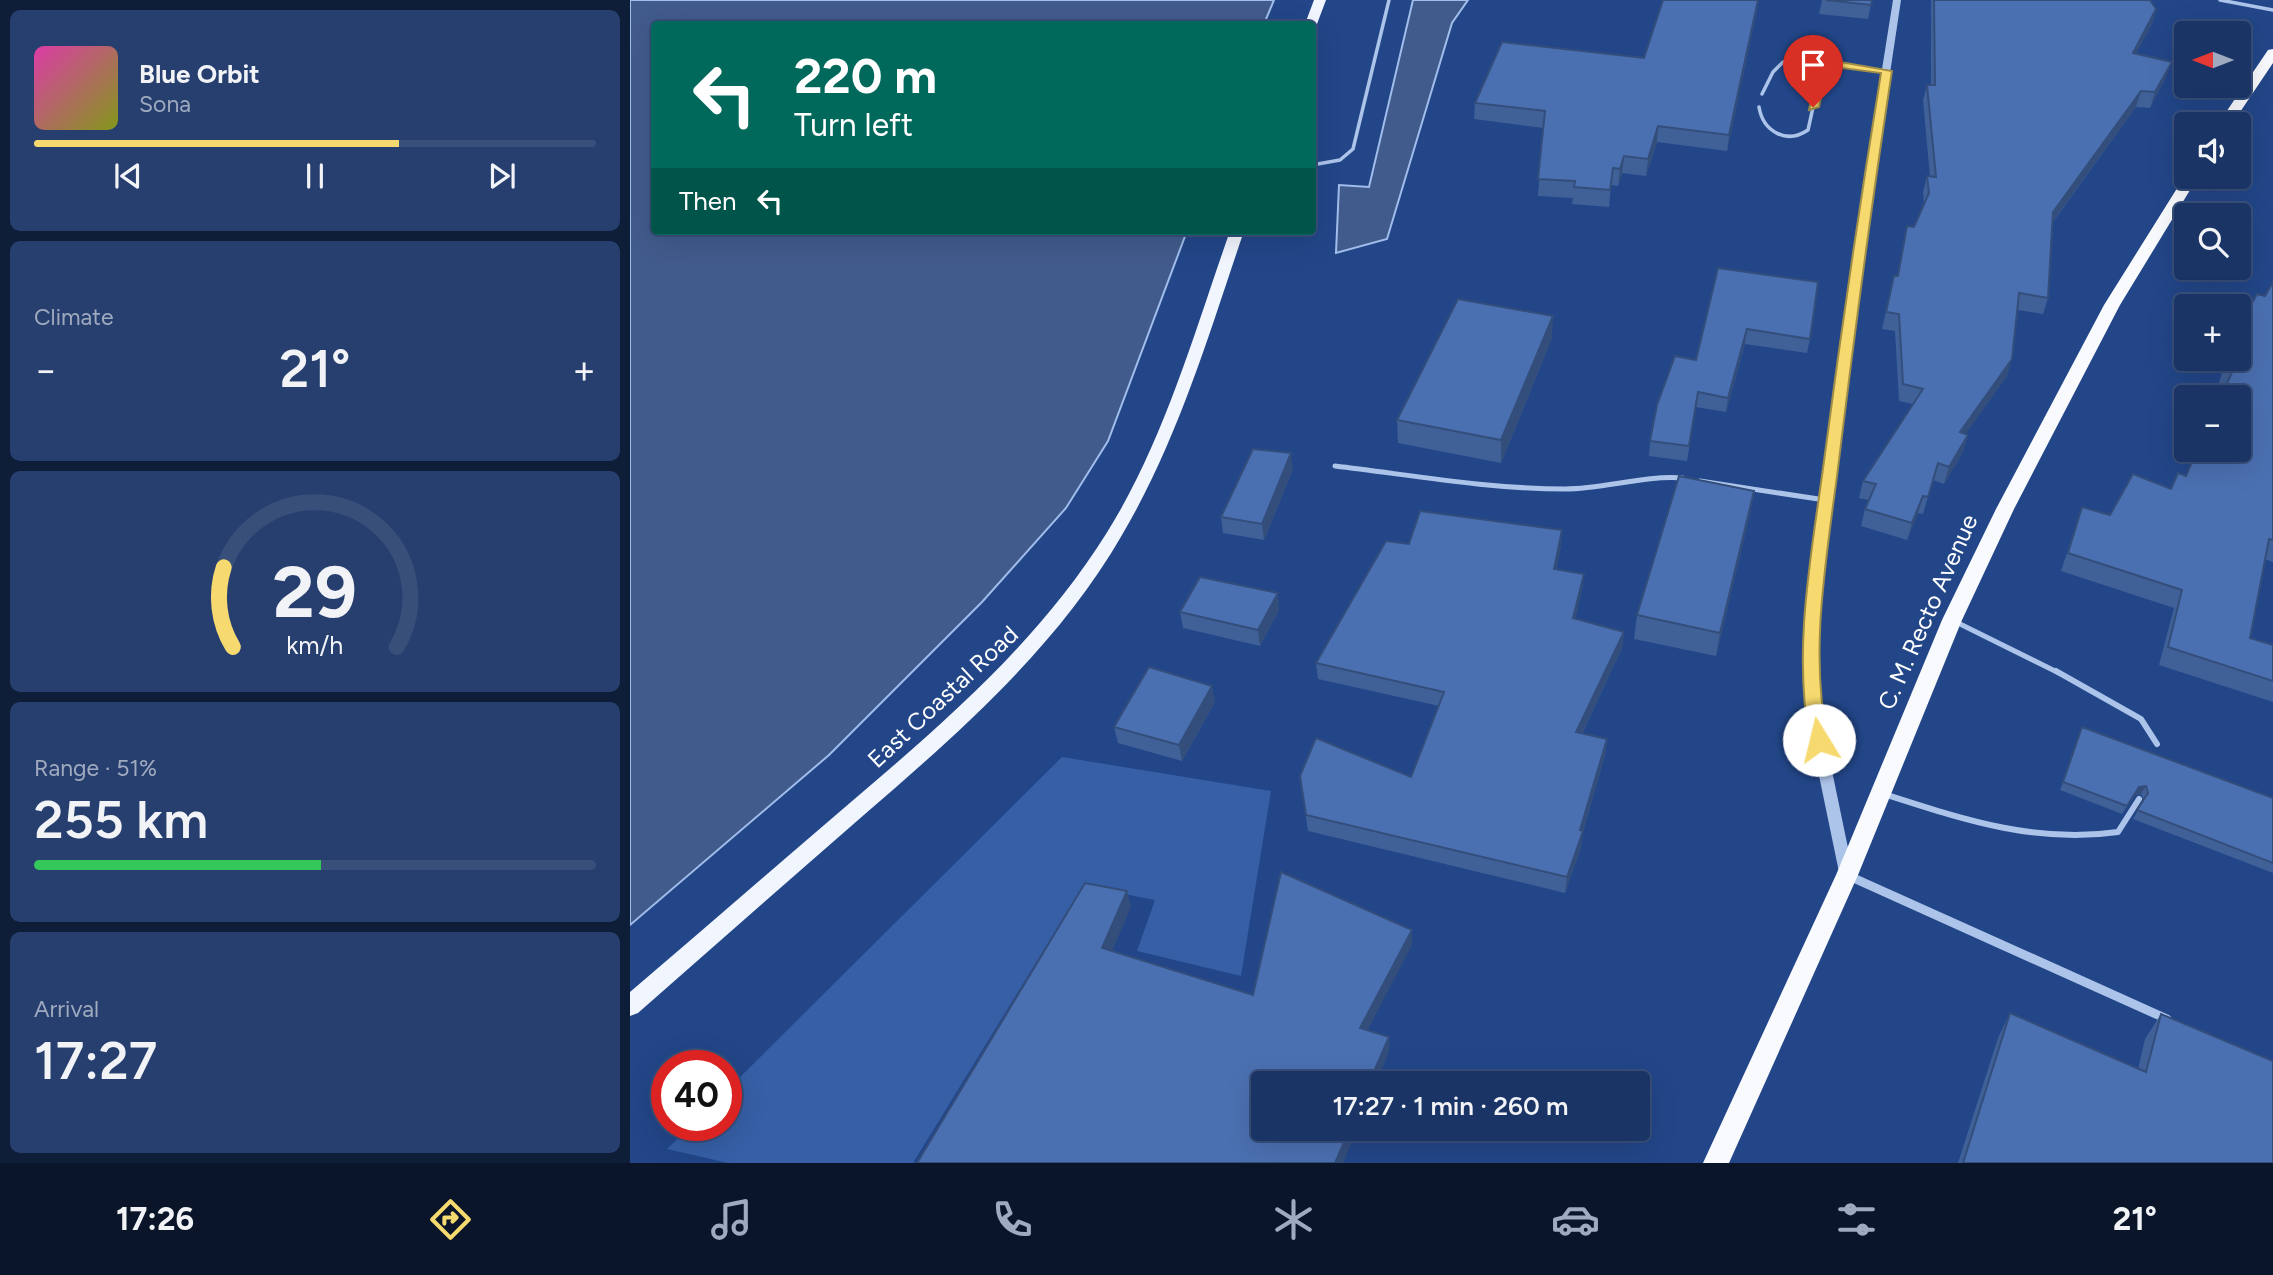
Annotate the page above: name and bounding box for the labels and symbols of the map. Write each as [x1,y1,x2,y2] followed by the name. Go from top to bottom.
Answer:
[2174,21,2250,98] north arrow
[1783,35,1843,107] pin
[1871,510,1984,714] street label: C. M. Recto Avenue
[861,620,1024,774] street label: East Coastal Road
[1782,703,1856,777] position arrow
[651,1050,742,1141] speed limit sign: 40

